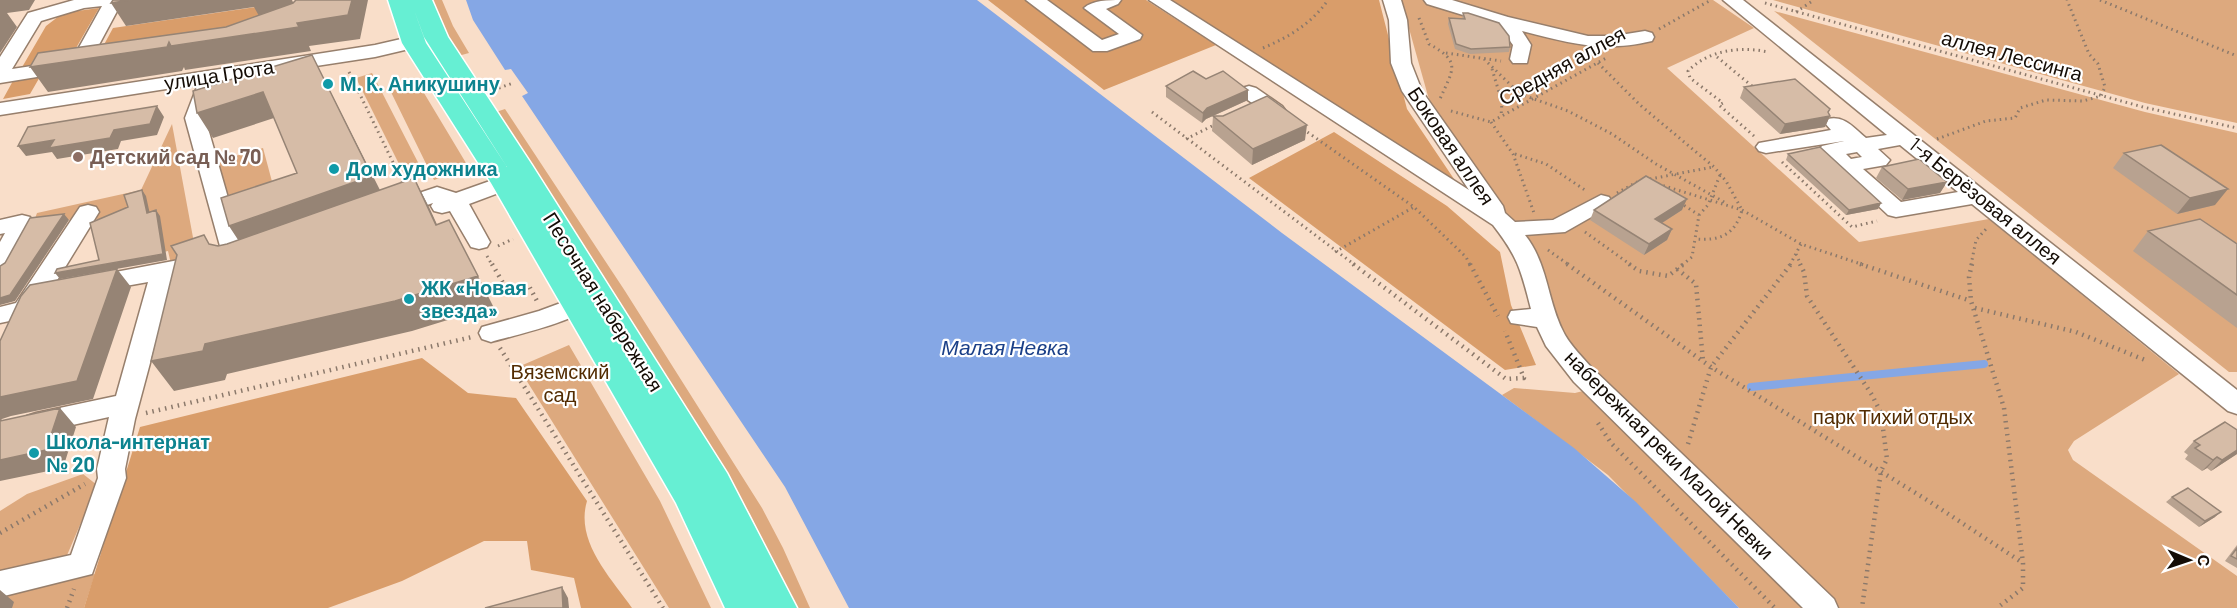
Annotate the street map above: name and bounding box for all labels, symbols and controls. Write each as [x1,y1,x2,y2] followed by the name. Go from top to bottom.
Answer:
[1494,20,1629,110] street label: Средняя аллея
[1939,25,2086,86] street label: аллея Лессинга
[162,53,276,95] street label: улица Грота
[340,71,501,95] place label: М. К. Аникушину
[321,77,335,91] marker: М. К. Аникушину
[1404,82,1500,209] street label: Боковая аллея
[1905,131,2067,269] street label: 1-я Берёзовая аллея
[90,144,261,168] place label: Детский сад № 70
[71,150,85,164] marker: Детский сад № 70
[346,156,498,180] place label: Дом художника
[327,162,341,176] marker: Дом художника
[539,207,669,395] street label: Песочная набережная
[420,275,527,322] place label: ЖК «Новая звезда»
[402,292,416,306] marker: ЖК «Новая звезда»
[941,334,1069,359] water label: Малая Невка
[1560,345,1779,564] street label: набережная реки Малой Невки
[511,359,609,406] park label: Вяземский сад
[1813,404,1973,428] park label: парк Тихий отдых
[46,429,210,476] place label: Школа-интернат № 20
[27,446,41,460] marker: Школа-интернат № 20
[2159,530,2219,590] north arrow
[2195,554,2214,567] text: С

